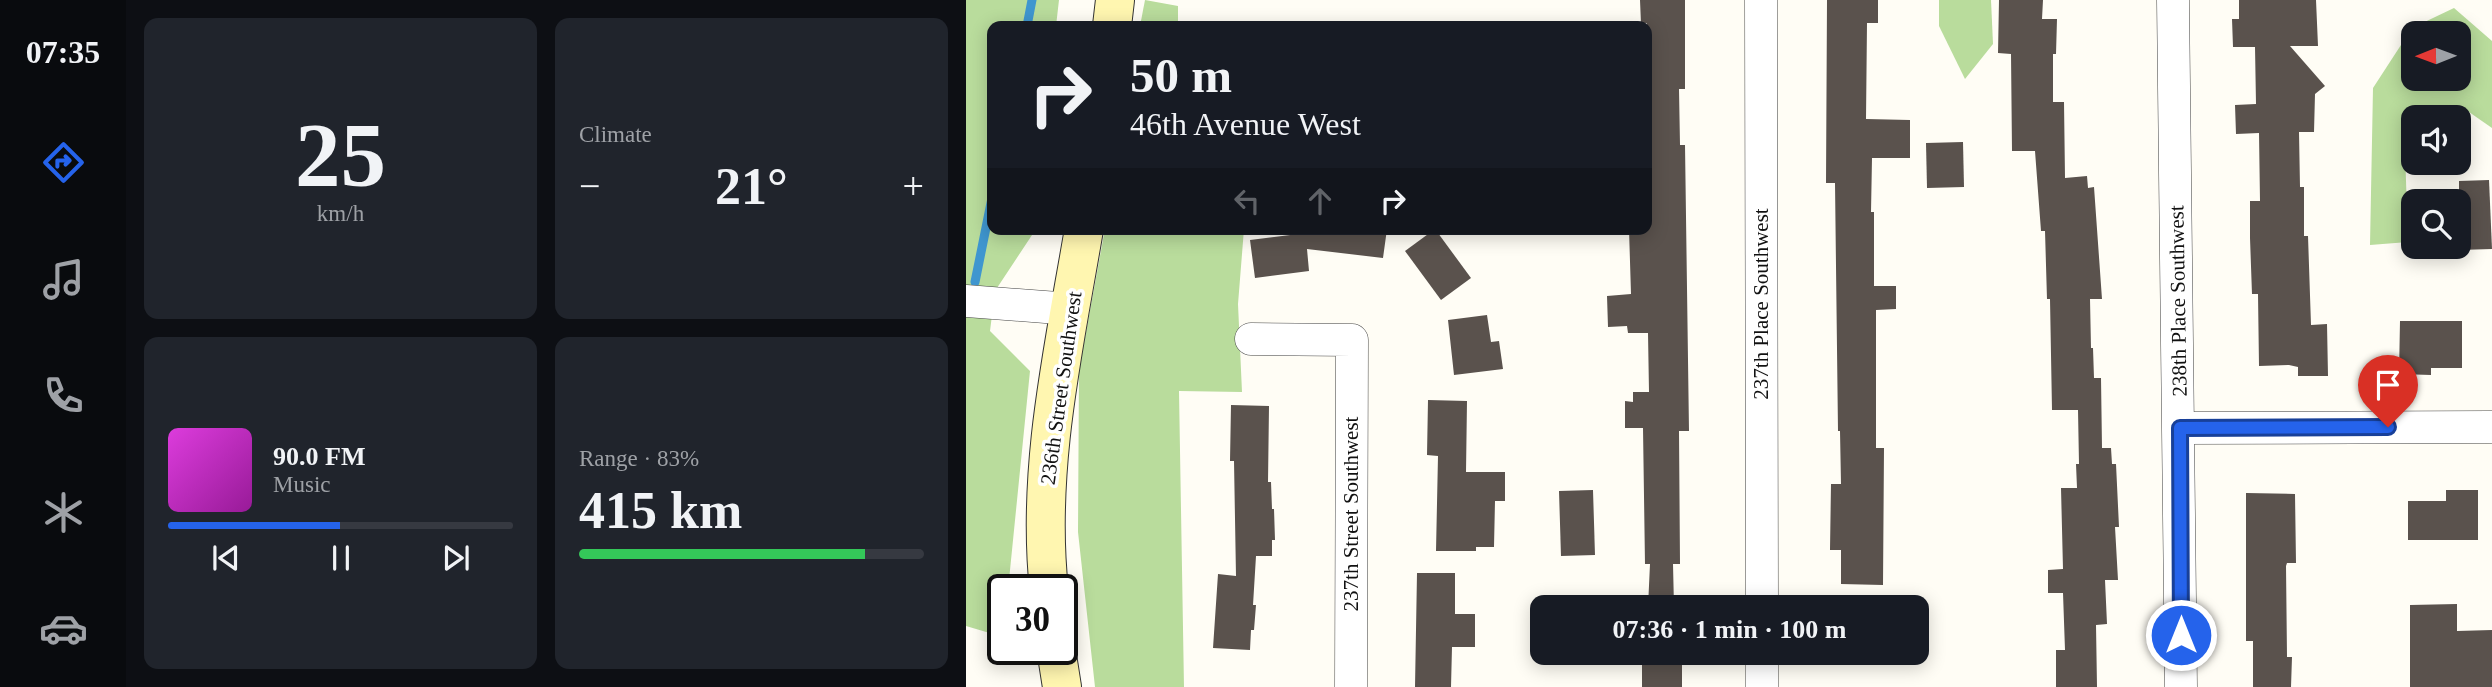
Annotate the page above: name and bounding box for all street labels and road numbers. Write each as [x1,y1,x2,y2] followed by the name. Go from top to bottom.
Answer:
[2164,205,2192,397] street label: 238th Place Southwest
[1749,208,1773,400] street label: 237th Place Southwest
[1036,290,1086,486] street label: 236th Street Southwest
[1339,416,1363,611] street label: 237th Street Southwest

